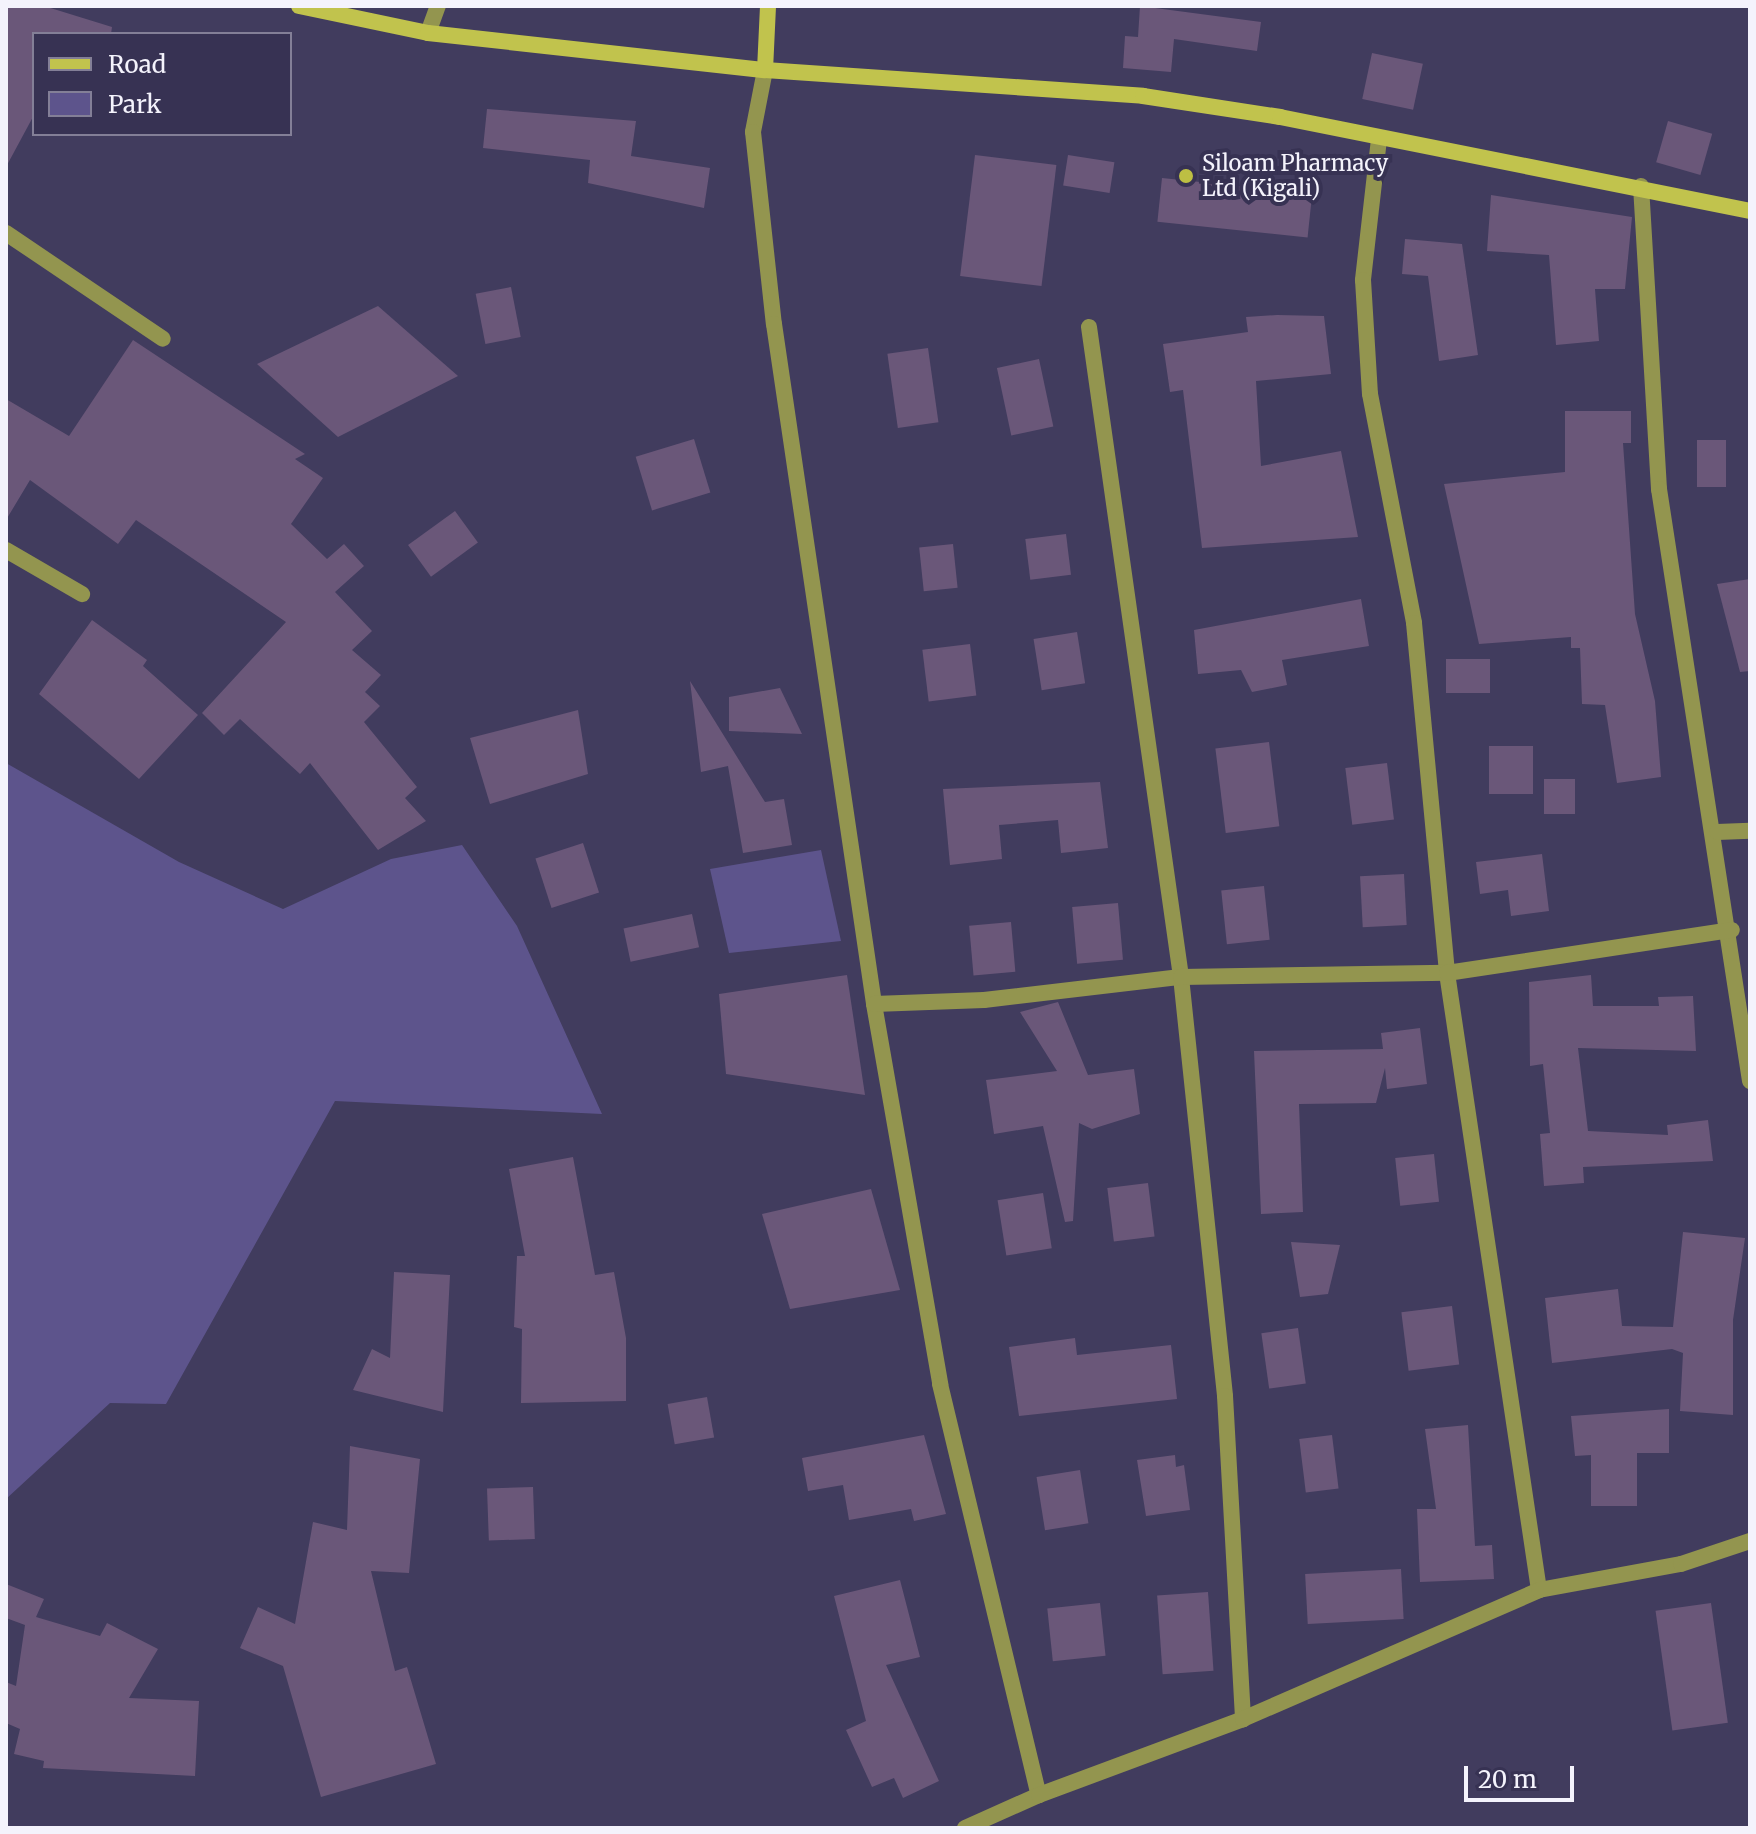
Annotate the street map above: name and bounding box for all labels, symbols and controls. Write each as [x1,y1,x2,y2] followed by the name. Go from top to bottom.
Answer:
[32,32,292,136] legend
[108,49,166,80] text: Road
[108,89,161,120] text: Park
[1202,150,1388,202] place label: Siloam Pharmacy Ltd (Kigali)
[1177,167,1195,185] marker: Siloam Pharmacy Ltd (Kigali)
[1468,1750,1578,1800] scale bar
[1478,1764,1537,1795] text: 20 m

